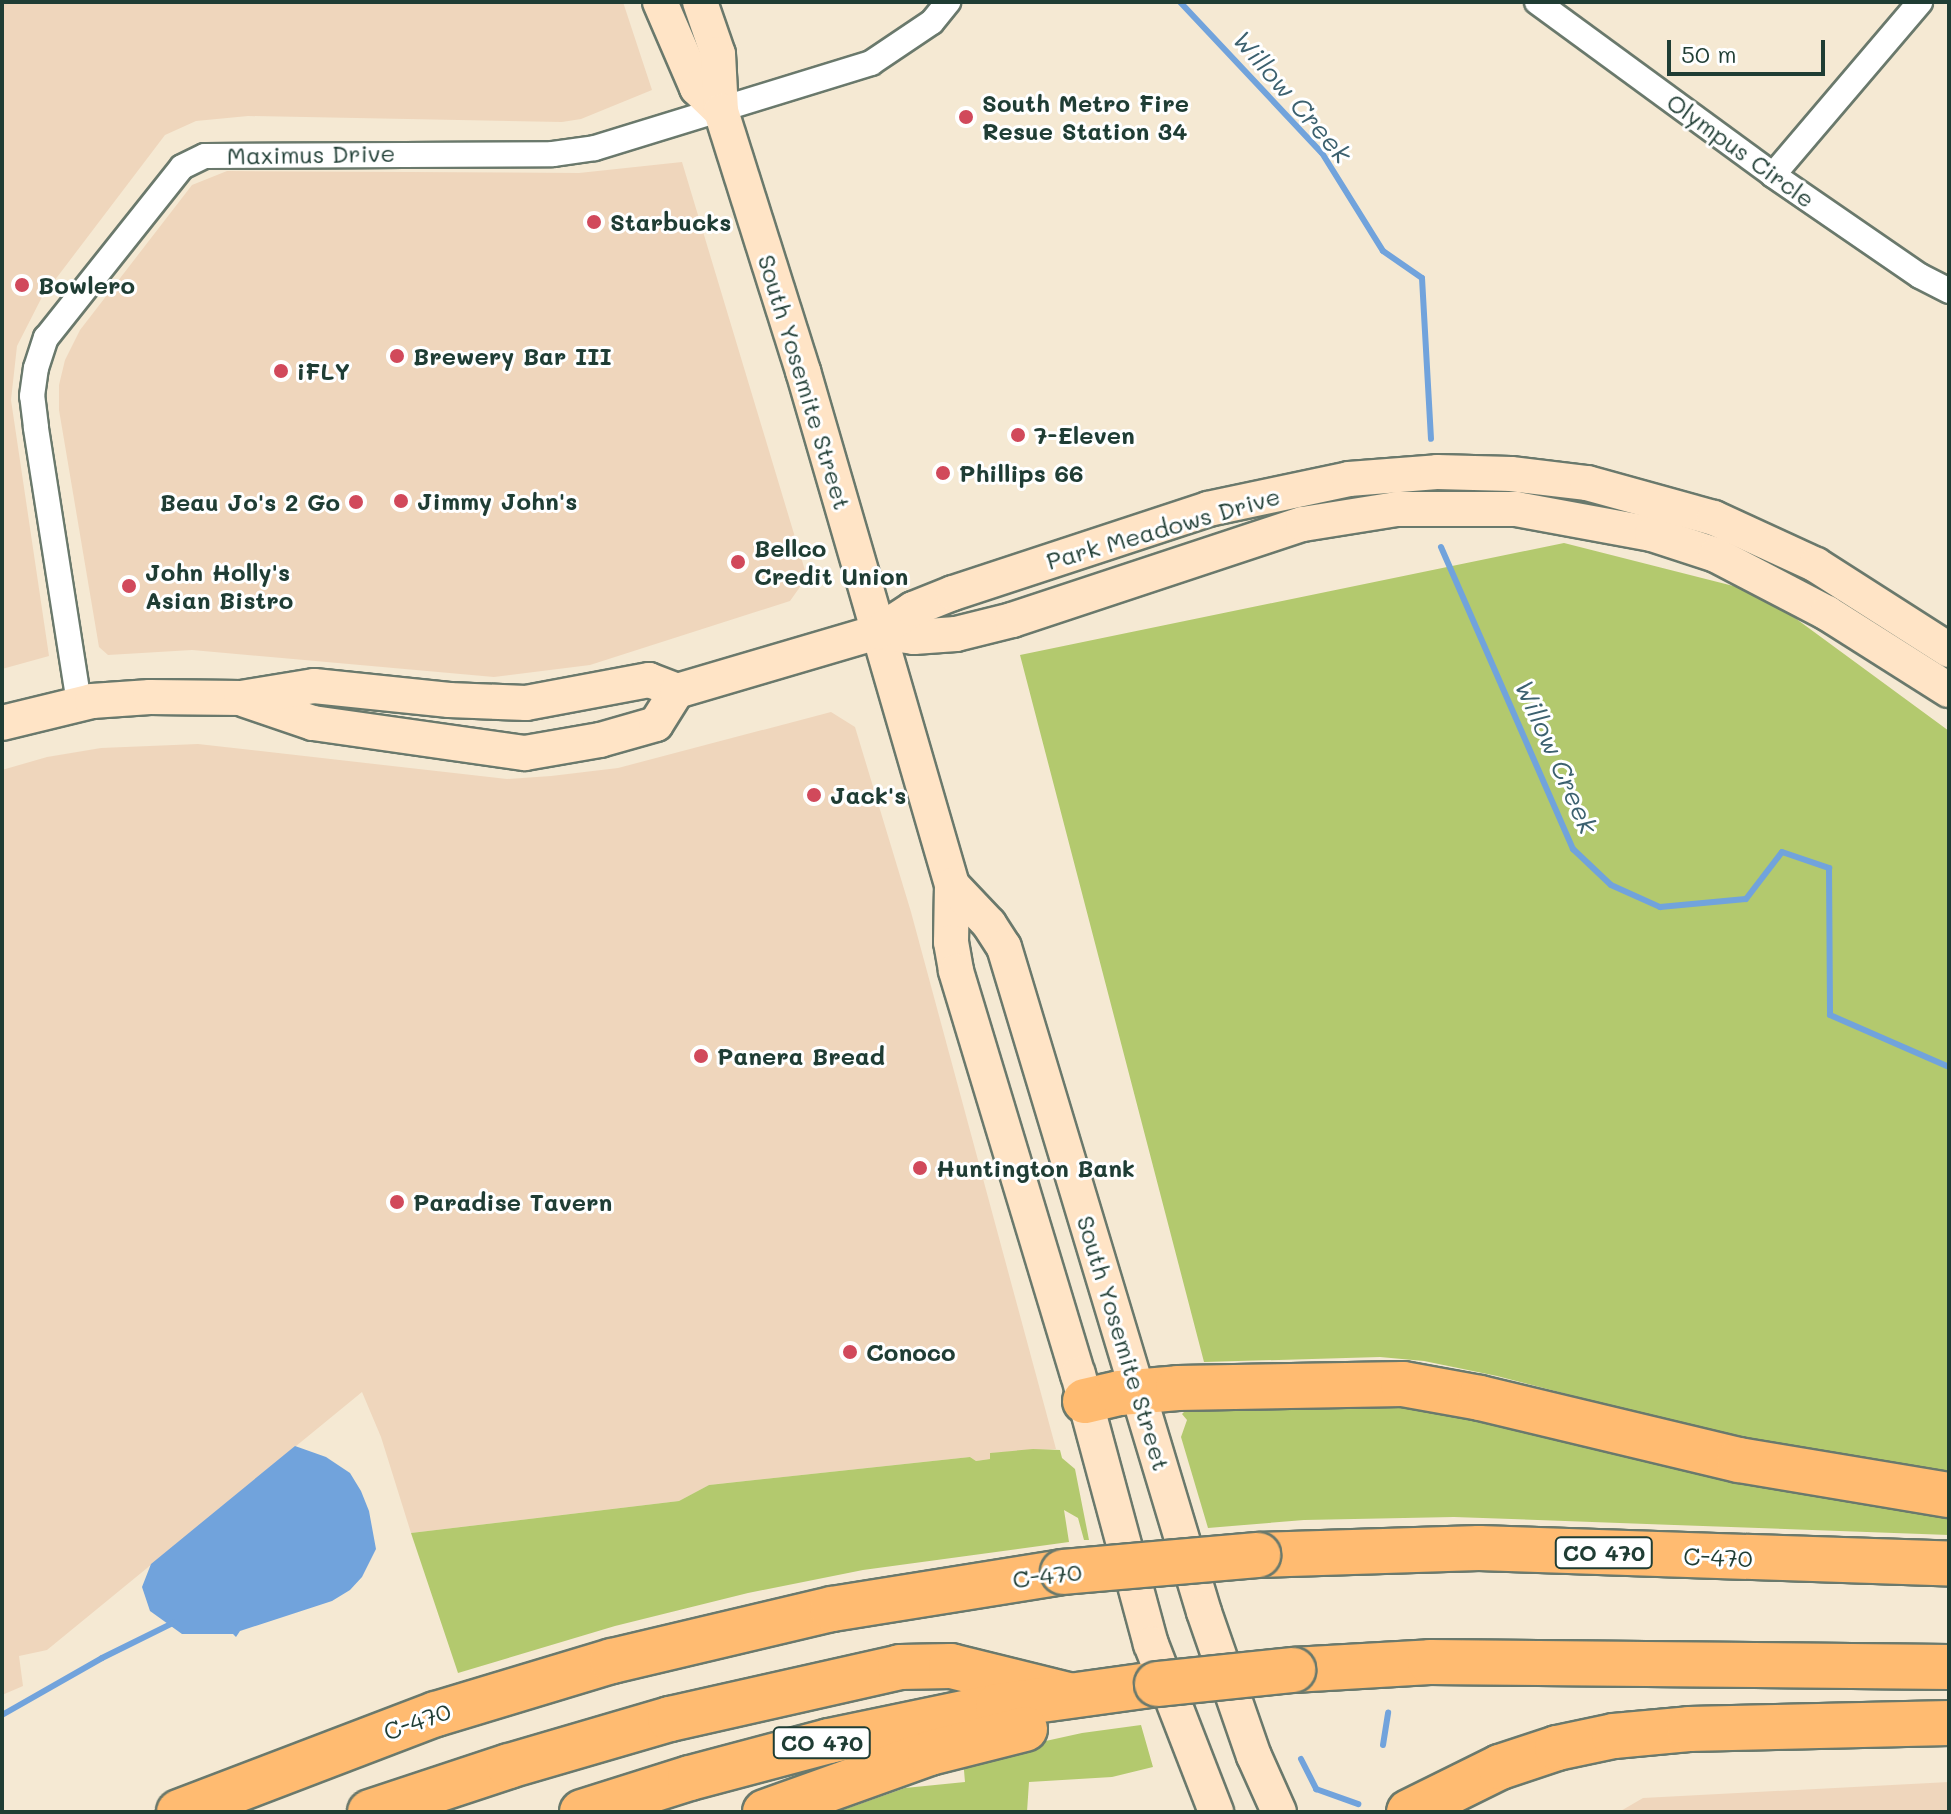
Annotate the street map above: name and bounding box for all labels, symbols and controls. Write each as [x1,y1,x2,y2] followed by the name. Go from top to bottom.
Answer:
[1226,24,1358,170] water label: Willow Creek
[1671,24,1829,74] scale bar
[1681,38,1737,69] text: 50 m
[1662,87,1820,213] street label: Olympus Circle
[982,89,1189,145] place label: South Metro Fire Resue Station 34
[957,108,975,126] marker: South Metro Fire Resue Station 34
[226,138,396,170] street label: Maximus Drive
[610,208,731,236] place label: Starbucks
[585,213,603,231] marker: Starbucks
[752,251,858,513] street label: South Yosemite Street
[38,271,135,299] place label: Bowlero
[13,276,31,294] marker: Bowlero
[413,342,612,370] place label: Brewery Bar III
[388,347,406,365] marker: Brewery Bar III
[297,357,350,385] place label: iFLY
[272,362,290,380] marker: iFLY
[1034,421,1135,449] place label: 7-Eleven
[1009,426,1027,444] marker: 7-Eleven
[959,459,1083,487] place label: Phillips 66
[934,464,952,482] marker: Phillips 66
[1043,481,1283,575] street label: Park Meadows Drive
[417,487,577,515] place label: Jimmy John's
[160,488,340,516] place label: Beau Jo's 2 Go
[392,492,410,510] marker: Jimmy John's
[347,493,365,511] marker: Beau Jo's 2 Go
[754,534,908,590] place label: Bellco Credit Union
[729,553,747,571] marker: Bellco Credit Union
[145,558,293,614] place label: John Holly's Asian Bistro
[120,577,138,595] marker: John Holly's Asian Bistro
[1508,675,1604,839] water label: Willow Creek
[830,781,906,809] place label: Jack's
[805,786,823,804] marker: Jack's
[717,1042,885,1070] place label: Panera Bread
[692,1047,710,1065] marker: Panera Bread
[936,1154,1135,1182] place label: Huntington Bank
[911,1159,929,1177] marker: Huntington Bank
[413,1188,612,1216] place label: Paradise Tavern
[388,1193,406,1211] marker: Paradise Tavern
[1071,1212,1177,1474] street label: South Yosemite Street
[866,1338,956,1366] place label: Conoco
[841,1343,859,1361] marker: Conoco
[1554,1535,1654,1571] road number: CO 470
[1683,1541,1753,1573] street label: C-470
[1011,1556,1083,1594] street label: C-470
[379,1696,455,1746] street label: C-470
[772,1725,872,1761] road number: CO 470

